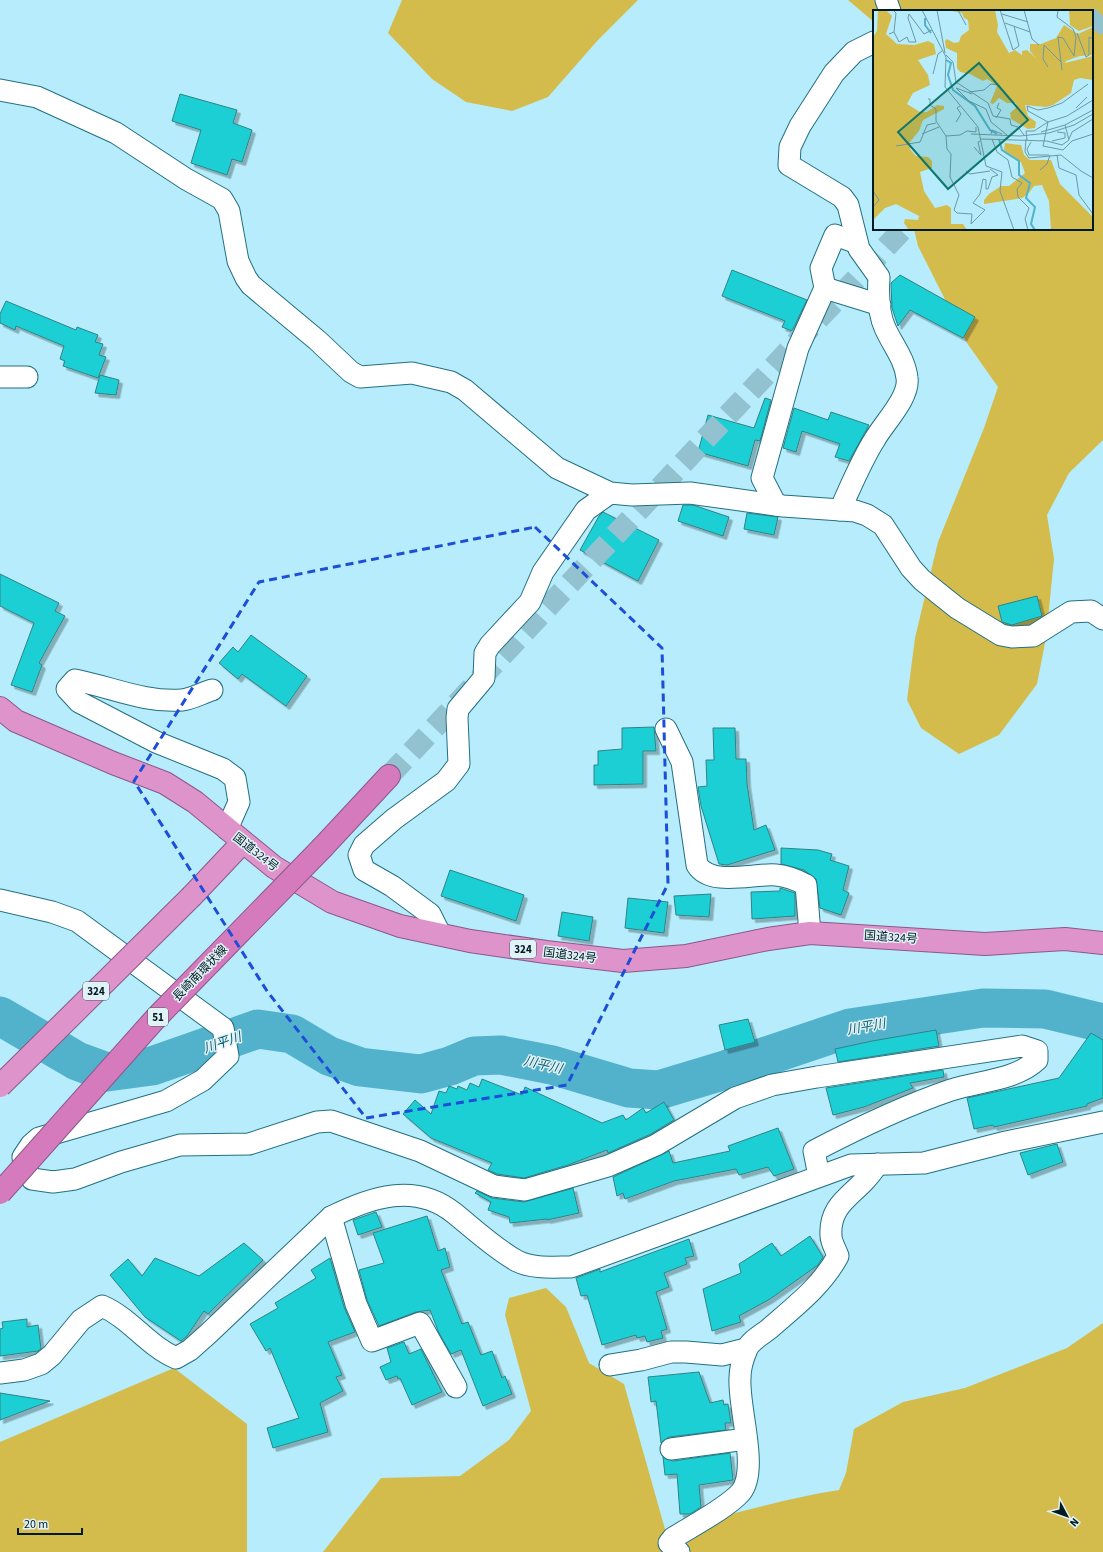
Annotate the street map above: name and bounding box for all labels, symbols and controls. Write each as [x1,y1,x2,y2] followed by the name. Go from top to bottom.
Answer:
[873,10,1093,230] inset map
[229,829,282,876] street label: 国道324号
[863,927,918,948] street label: 国道324号
[510,940,536,958] road number: 324
[169,942,231,1005] street label: 長崎南環状線
[542,944,598,967] street label: 国道324号
[83,982,109,1000] road number: 324
[148,1008,168,1026] road number: 51
[845,1014,889,1039] water label: 川平川
[201,1027,246,1058] water label: 川平川
[522,1052,566,1079] water label: 川平川
[1047,1496,1087,1536] north arrow
[18,1510,82,1536] scale bar
[1066,1515,1082,1530] text: N
[24,1516,48,1533] text: 20 m

